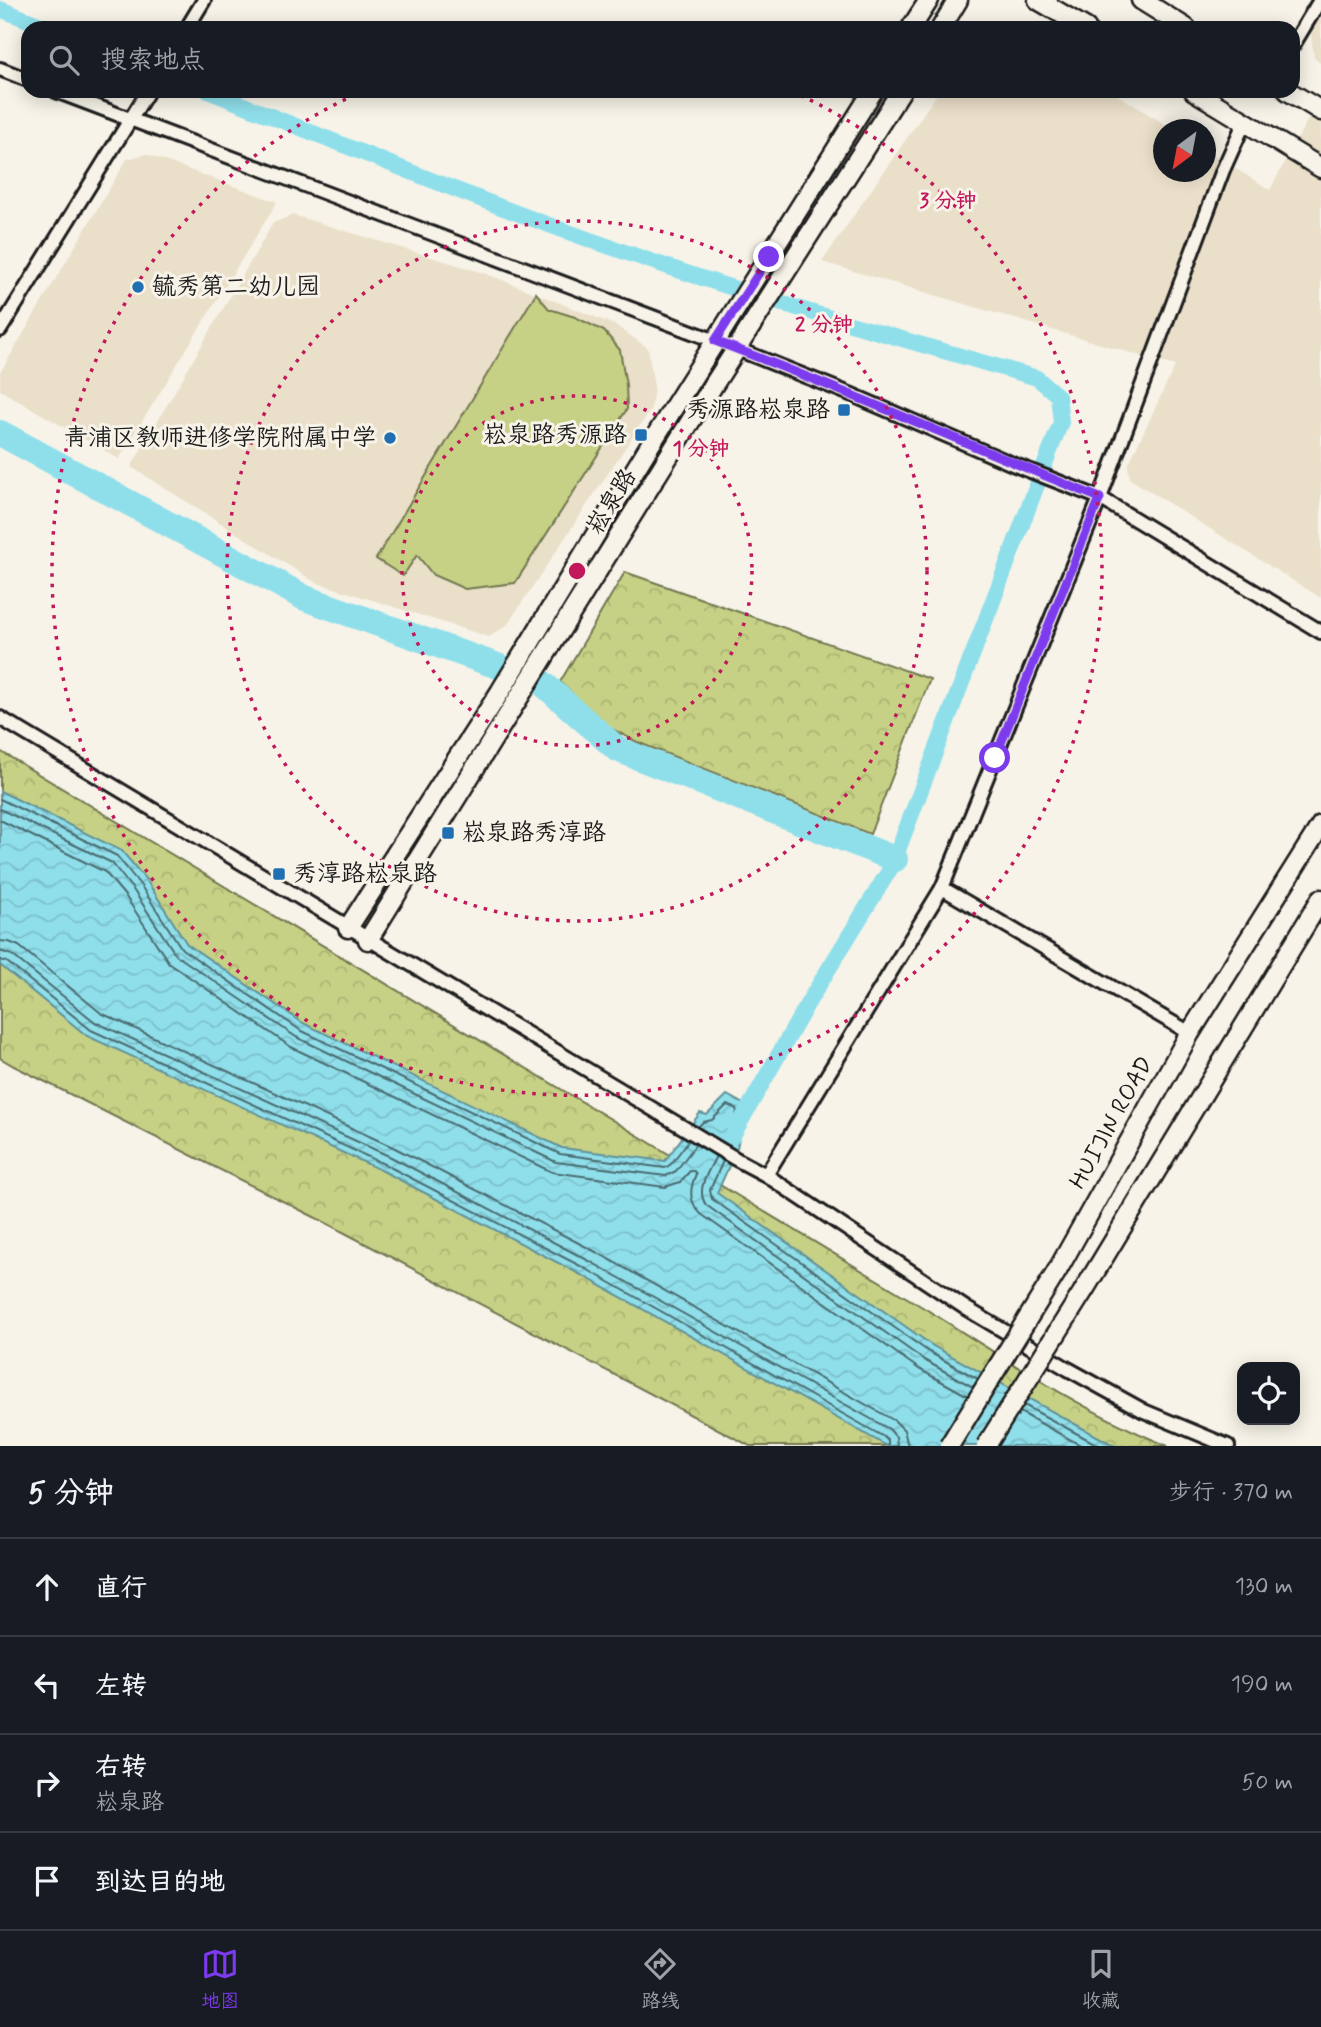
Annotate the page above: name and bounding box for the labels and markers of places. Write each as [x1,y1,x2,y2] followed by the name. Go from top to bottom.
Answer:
[152,272,320,303] place label: 毓秀第二幼儿园
[130,279,146,295] marker: 毓秀第二幼儿园
[686,395,830,426] place label: 秀源路崧泉路
[836,402,852,418] marker: 秀源路崧泉路
[483,420,627,451] place label: 崧泉路秀源路
[64,423,376,454] place label: 青浦区教师进修学院附属中学
[633,427,649,443] marker: 崧泉路秀源路
[382,430,398,446] marker: 青浦区教师进修学院附属中学
[565,559,589,583] centre of rings
[462,818,606,849] place label: 崧泉路秀淳路
[440,825,456,841] marker: 崧泉路秀淳路
[293,859,437,890] place label: 秀淳路崧泉路
[271,866,287,882] marker: 秀淳路崧泉路

